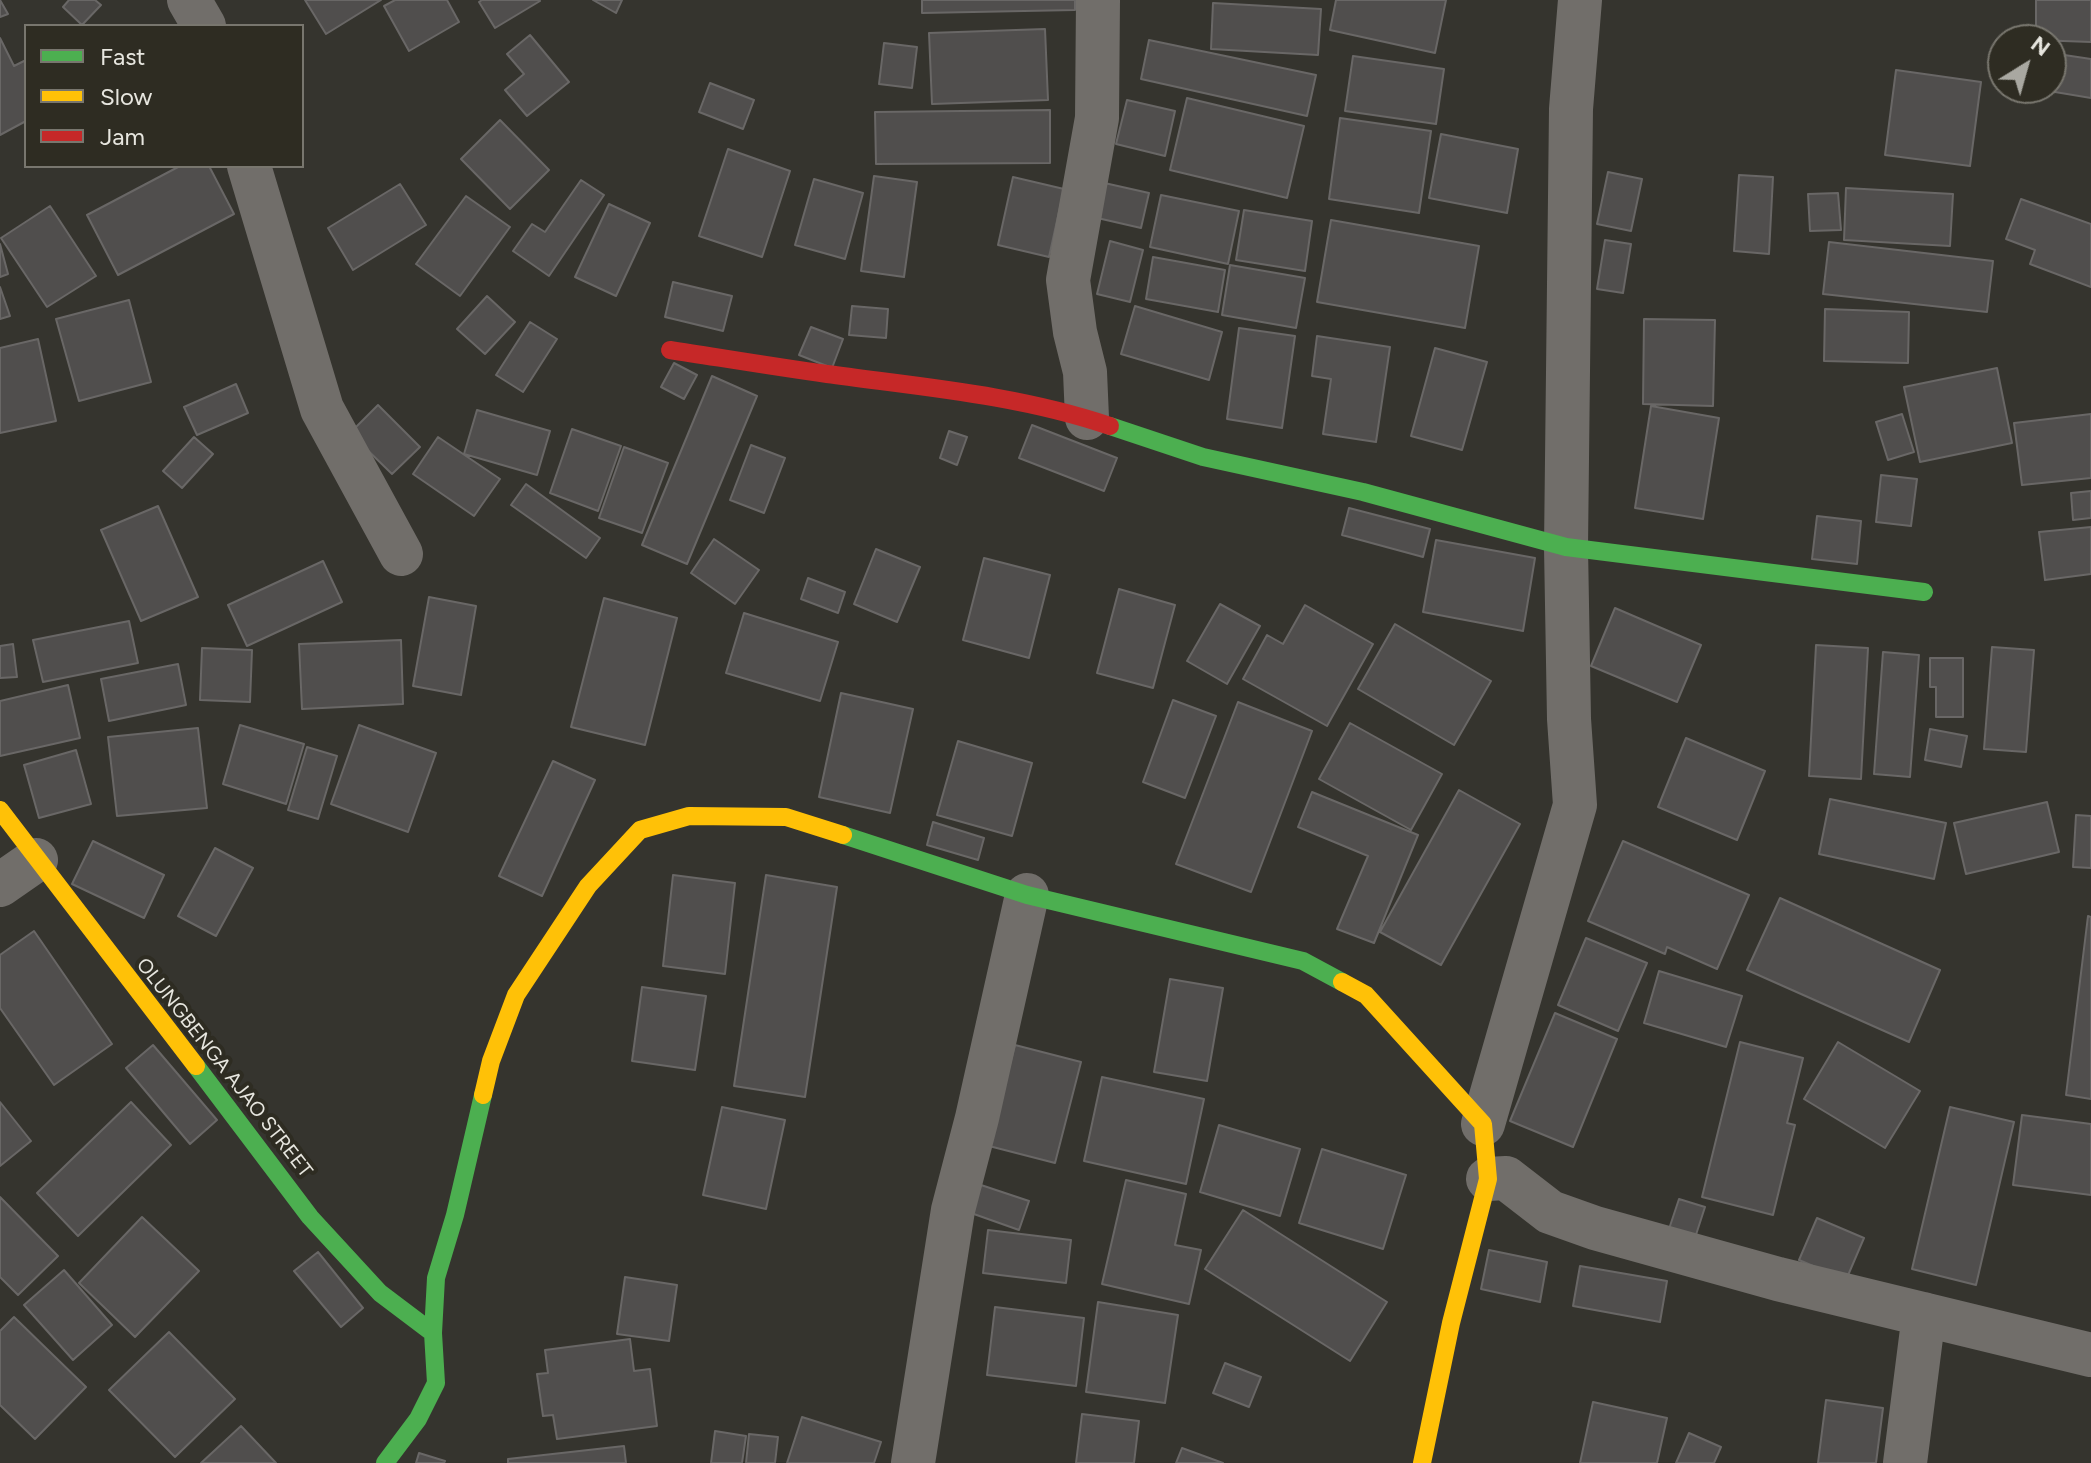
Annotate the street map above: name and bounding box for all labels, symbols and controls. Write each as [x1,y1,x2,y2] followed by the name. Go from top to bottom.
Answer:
[24,24,304,168] legend
[1987,24,2067,104] north arrow
[2026,30,2055,62] text: N
[100,42,145,71] text: Fast
[100,82,152,111] text: Slow
[100,122,145,151] text: Jam
[131,954,317,1182] street label: OLUNGBENGA AJAO STREET

